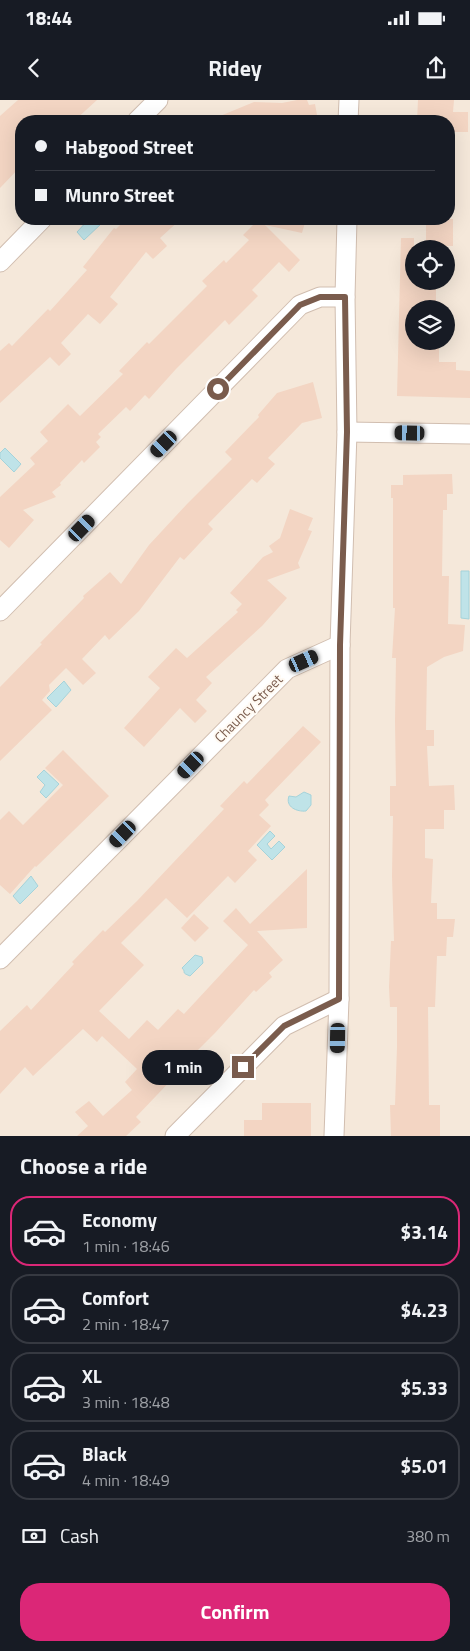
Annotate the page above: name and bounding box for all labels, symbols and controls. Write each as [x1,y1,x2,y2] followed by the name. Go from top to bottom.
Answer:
[25,3,72,32] text: 18:44
[208,51,262,85] text: Ridey
[20,54,48,82] icon: back
[422,54,450,82] icon: share
[65,132,193,161] text: Habgood Street
[65,180,174,209] text: Munro Street
[405,240,455,350] map controls
[405,240,455,290] button: locate
[405,300,455,350] button: layers
[207,378,229,400] route start
[394,425,425,441] car
[148,428,179,460] car
[66,512,97,544] car
[287,648,320,674] car
[209,669,287,747] street label: Chauncy Street
[175,749,206,781] car
[107,818,138,850] car
[330,1023,345,1053] car
[143,1050,226,1084] callout: 1 min
[164,1055,202,1079] text: 1 min
[232,1056,254,1078] route end
[20,1149,147,1183] text: Choose a ride
[82,1205,157,1234] text: Economy
[22,1209,67,1254] icon: car
[401,1217,448,1246] text: $3.14
[82,1234,170,1258] text: 1 min · 18:46
[82,1283,149,1312] text: Comfort
[22,1287,67,1332] icon: car
[401,1295,448,1324] text: $4.23
[82,1312,170,1336] text: 2 min · 18:47
[82,1361,102,1390] text: XL
[22,1365,67,1410] icon: car
[401,1373,448,1402] text: $5.33
[82,1390,170,1414] text: 3 min · 18:48
[82,1439,127,1468] text: Black
[22,1443,67,1488] icon: car
[401,1451,448,1480] text: $5.01
[82,1468,170,1492] text: 4 min · 18:49
[60,1521,99,1550] text: Cash
[20,1522,48,1550] icon: cash
[406,1524,450,1548] text: 380 m
[20,1583,450,1641] button: Confirm

